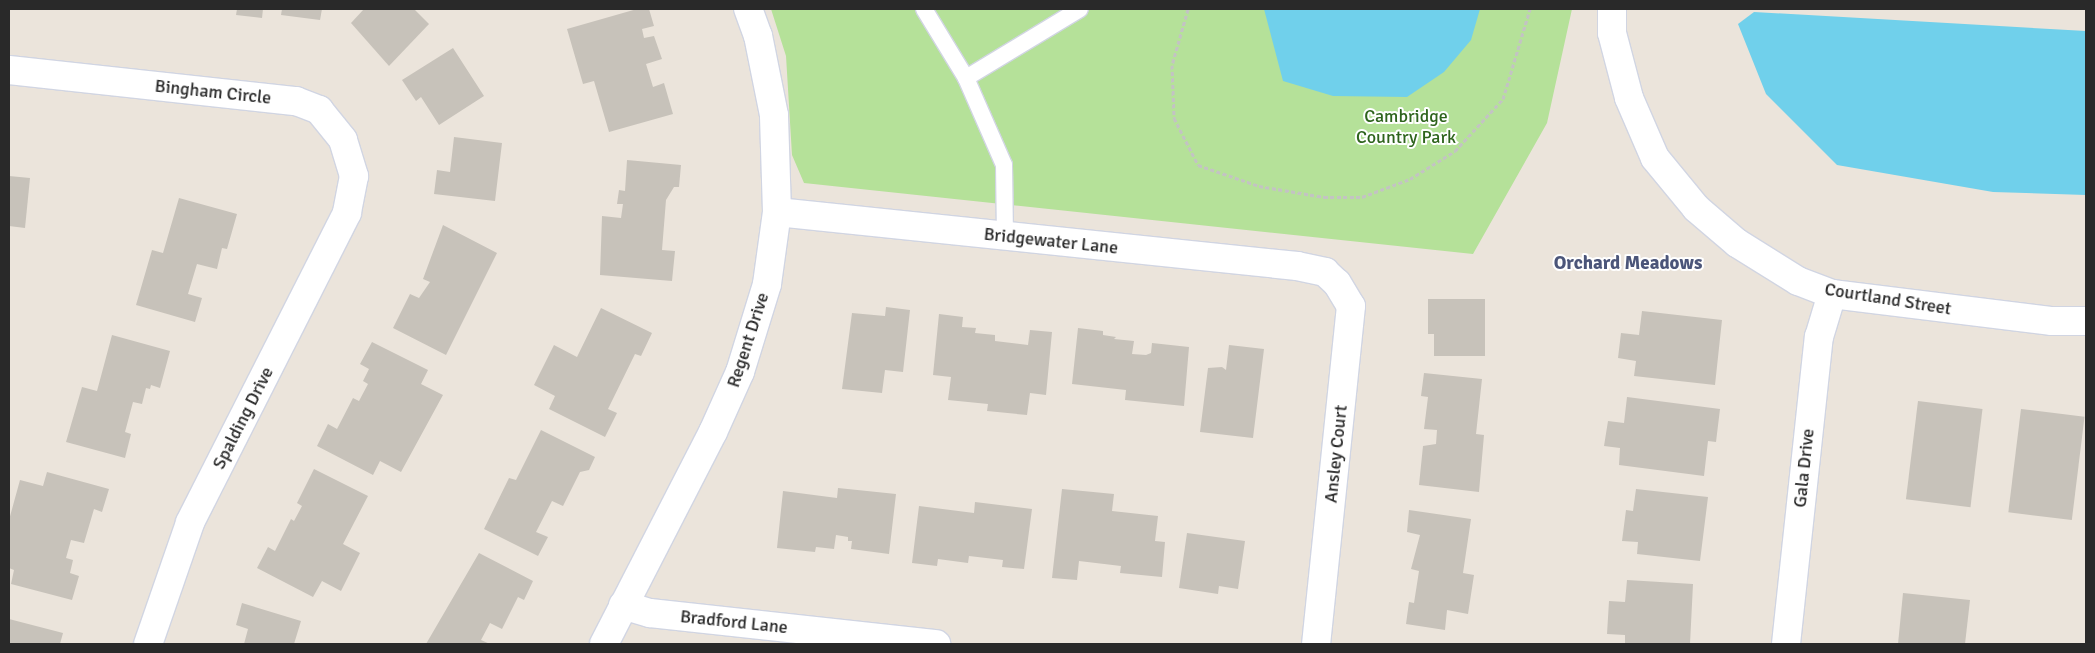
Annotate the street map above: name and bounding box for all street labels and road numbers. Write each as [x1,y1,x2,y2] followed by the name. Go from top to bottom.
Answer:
[154,75,272,109] street label: Bingham Circle
[983,223,1119,259] street label: Bridgewater Lane
[1823,278,1953,320] street label: Courtland Street
[723,290,773,390] street label: Regent Drive
[208,363,278,473] street label: Spalding Drive
[1320,404,1352,504] street label: Ansley Court
[1789,427,1819,509] street label: Gala Drive
[679,606,789,638] street label: Bradford Lane

